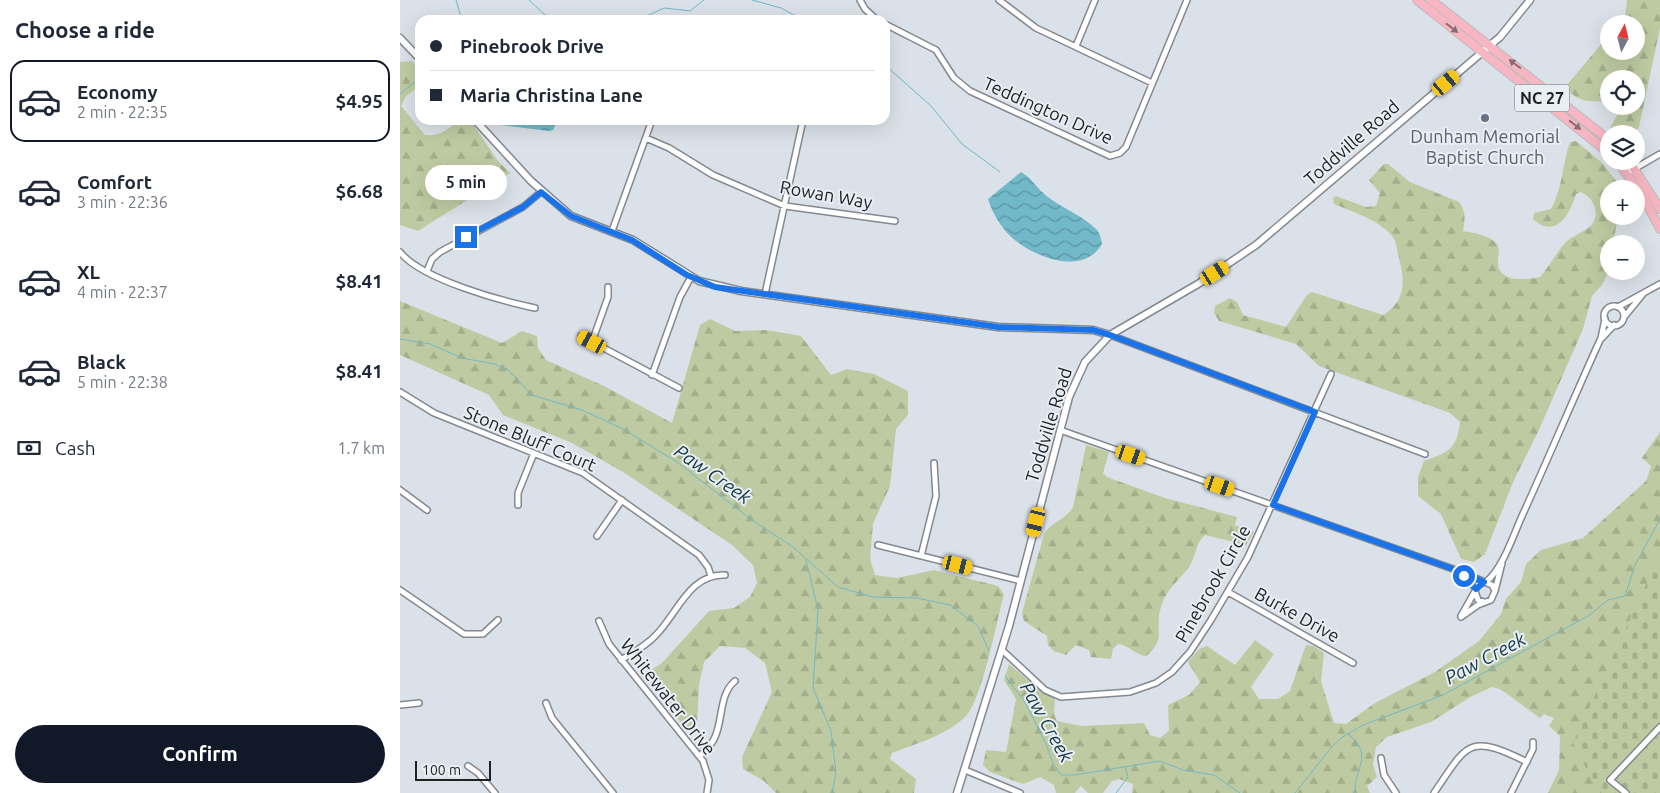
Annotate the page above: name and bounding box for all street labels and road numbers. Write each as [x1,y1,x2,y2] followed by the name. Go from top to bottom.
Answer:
[981,73,1116,148] street label: Teddington Drive
[1514,85,1570,112] road number: NC 27
[1300,96,1403,189] street label: Toddville Road
[778,176,874,212] street label: Rowan Way
[1021,365,1075,484] street label: Toddville Road
[461,401,599,475] street label: Stone Bluff Court
[1170,521,1254,646] street label: Pinebrook Circle
[1252,583,1343,646] street label: Burke Drive
[617,634,720,758] street label: Whitewater Drive

